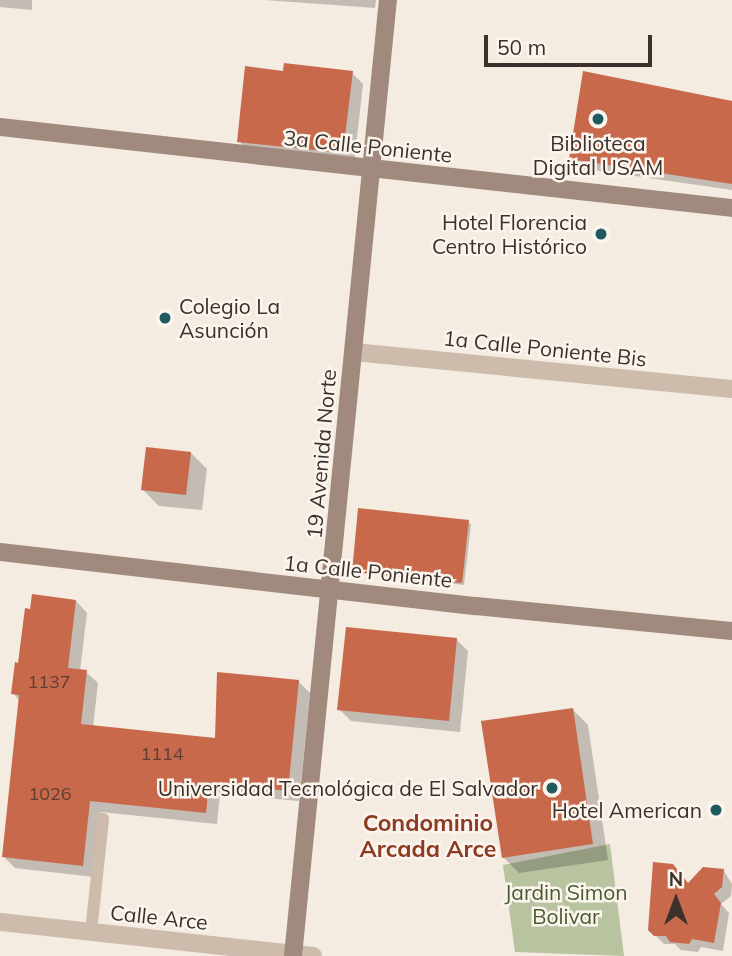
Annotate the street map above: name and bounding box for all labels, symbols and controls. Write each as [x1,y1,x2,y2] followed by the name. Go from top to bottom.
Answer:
[487,21,655,65] scale bar
[497,34,546,60] text: 50 m
[590,111,606,127] marker: Biblioteca Digital USAM
[283,125,453,167] street label: 3a Calle Poniente
[533,130,663,180] place label: Biblioteca Digital USAM
[432,209,587,259] place label: Hotel Florencia Centro Histórico
[593,226,609,242] marker: Hotel Florencia Centro Histórico
[179,293,280,343] place label: Colegio La Asunción
[157,310,173,326] marker: Colegio La Asunción
[442,325,648,371] street label: 1a Calle Poniente Bis
[301,368,341,540] street label: 19 Avenida Norte
[283,550,453,592] street label: 1a Calle Poniente
[27,671,71,693] house number: 1137
[140,743,184,765] house number: 1114
[158,775,538,801] place label: Universidad Tecnológica de El Salvador
[544,780,560,796] marker: Universidad Tecnológica de El Salvador
[28,783,72,805] house number: 1026
[552,797,702,823] place label: Hotel American
[708,802,724,818] marker: Hotel American
[360,809,496,863] district label: Condominio Arcada Arce
[641,865,711,935] north arrow
[669,867,683,891] text: N
[504,879,628,929] park label: Jardin Simon Bolivar
[109,899,209,935] street label: Calle Arce

